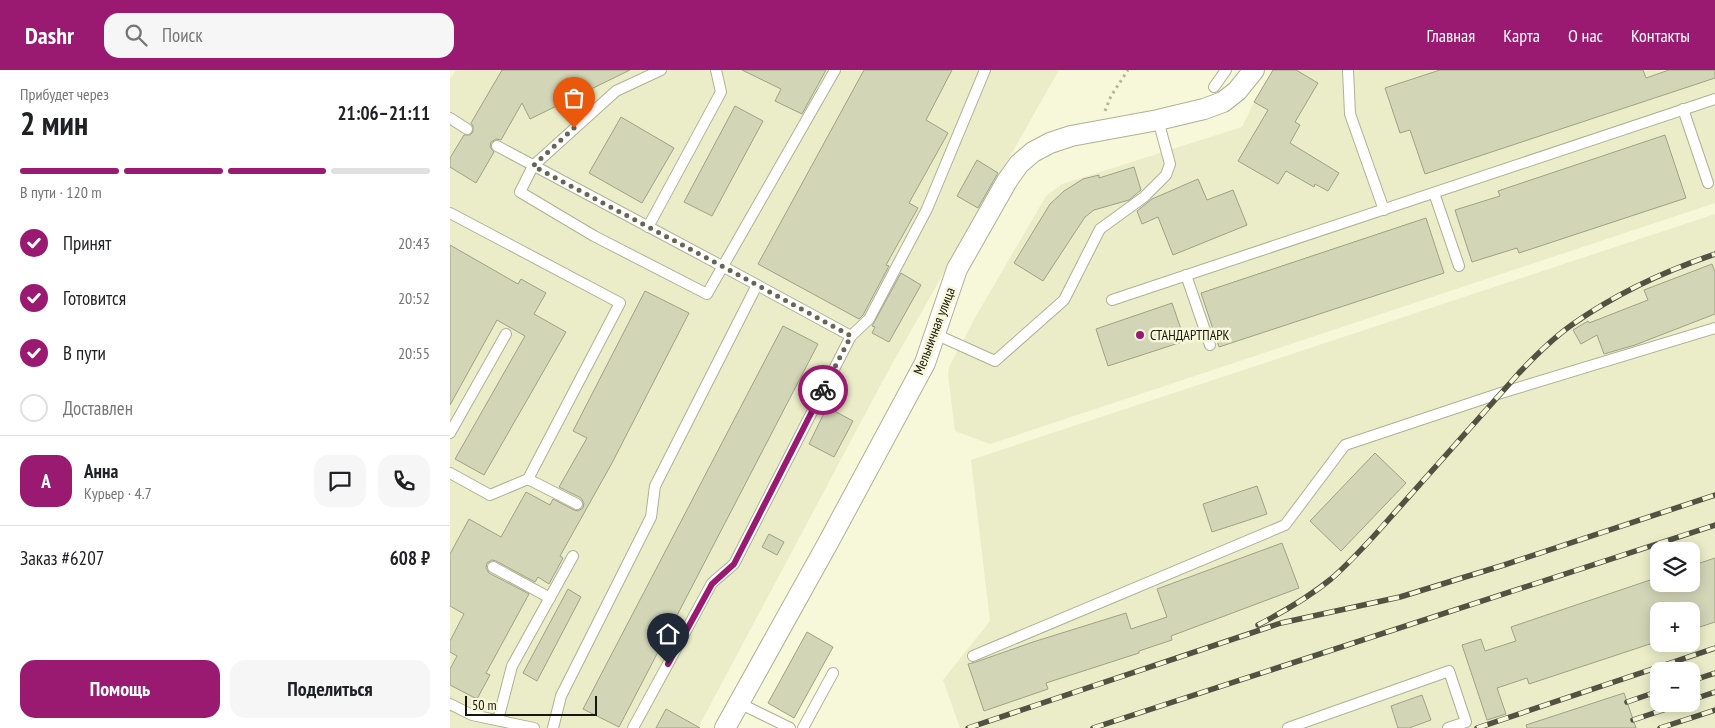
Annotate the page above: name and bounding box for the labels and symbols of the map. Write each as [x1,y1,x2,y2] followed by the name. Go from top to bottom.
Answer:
[553,77,595,128] pin
[909,285,959,377] street label: Мельничная улица
[1150,326,1230,344] place label: СТАНДАРТПАРК
[1134,329,1146,341] marker: СТАНДАРТПАРК
[798,365,848,415] courier
[647,613,689,664] pin
[465,693,598,716] scale bar

